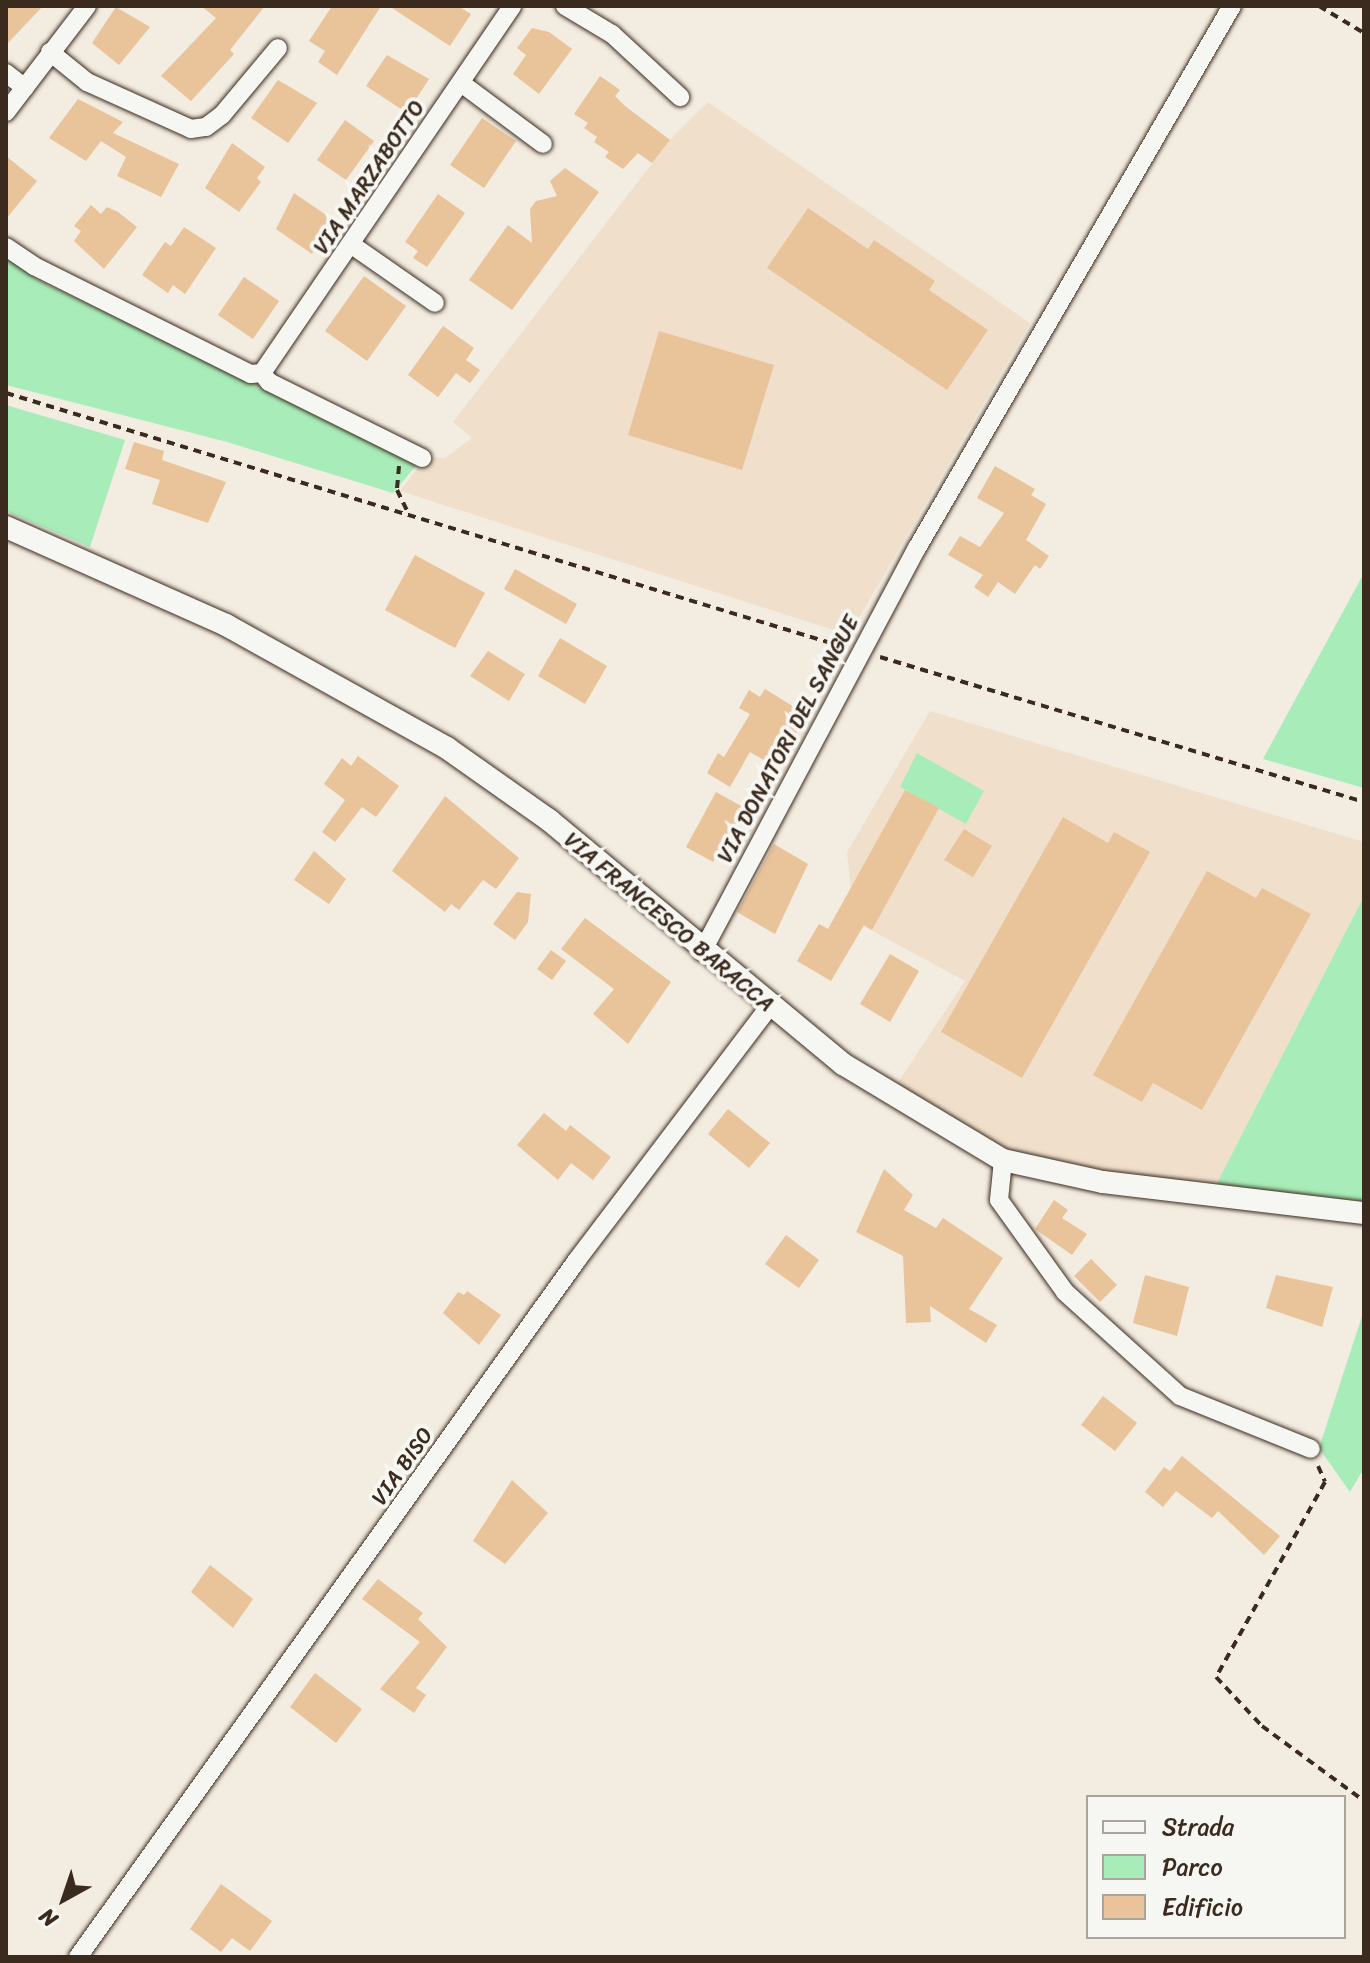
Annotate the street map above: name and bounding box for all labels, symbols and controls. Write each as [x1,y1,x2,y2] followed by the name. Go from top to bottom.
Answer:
[308,95,430,259] street label: VIA MARZABOTTO
[711,610,865,868] street label: VIA DONATORI DEL SANGUE
[558,826,780,1018] street label: VIA FRANCESCO BARACCA
[365,1421,439,1511] street label: VIA BISO
[1086,1795,1346,1939] legend
[1162,1806,1234,1848] text: Strada
[1162,1846,1223,1888] text: Parco
[24,1859,104,1939] north arrow
[1162,1886,1243,1928] text: Edificio
[30,1898,67,1938] text: N

